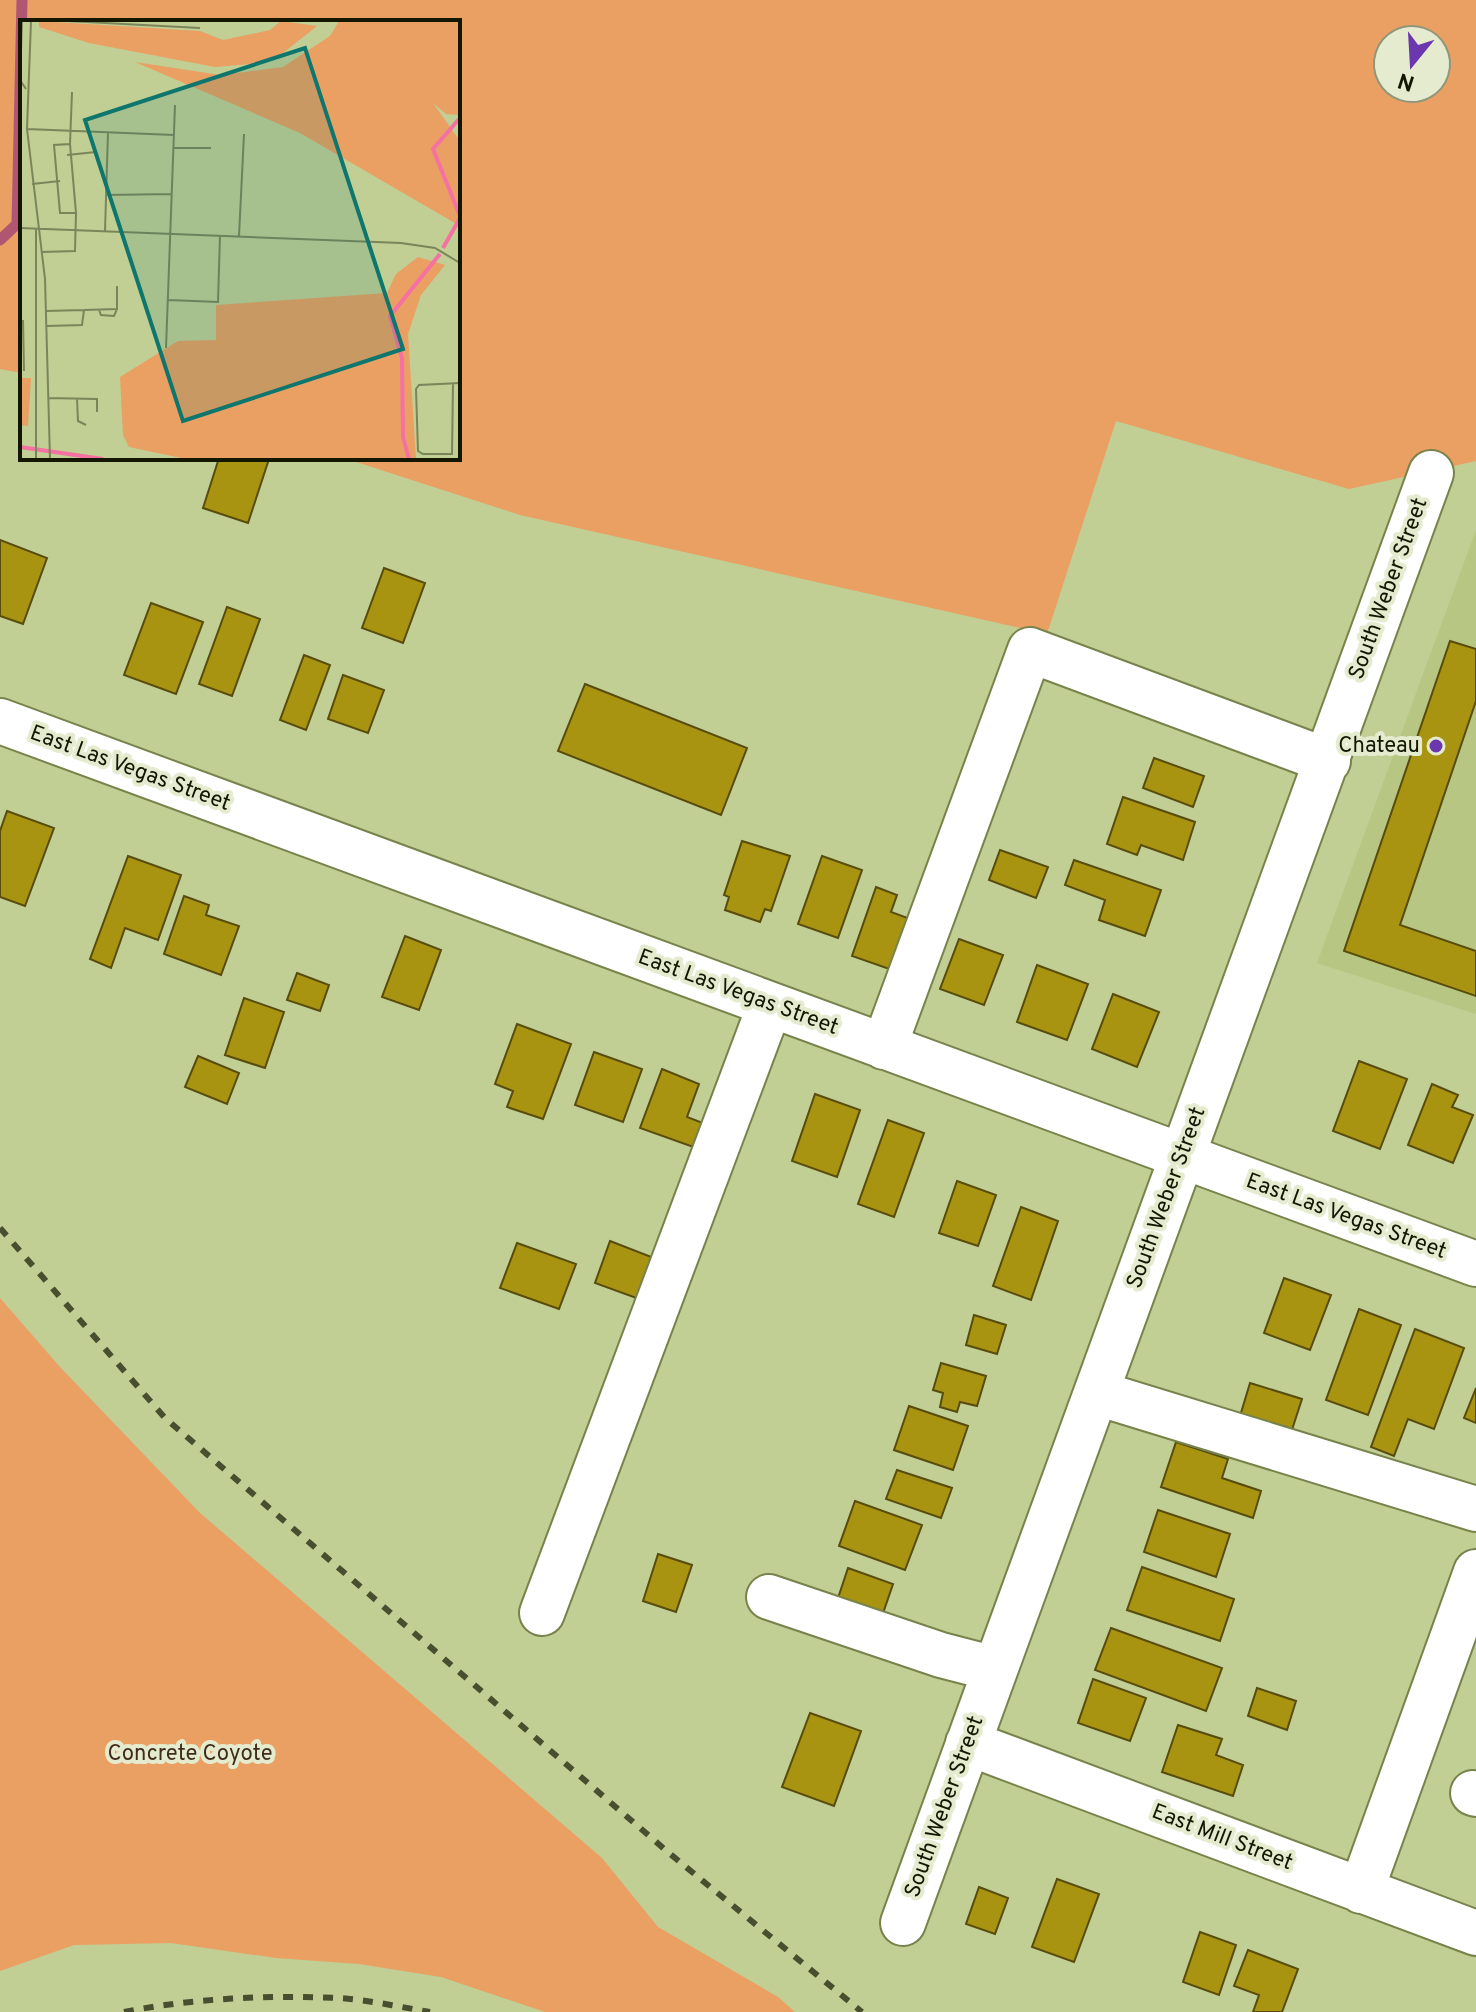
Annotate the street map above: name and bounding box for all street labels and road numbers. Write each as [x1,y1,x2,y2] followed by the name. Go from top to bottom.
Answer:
[1344,494,1434,684] street label: South Weber Street
[26,720,234,818] street label: East Las Vegas Street
[634,944,842,1042] street label: East Las Vegas Street
[1122,1103,1212,1293] street label: South Weber Street
[1242,1168,1450,1266] street label: East Las Vegas Street
[900,1712,990,1902] street label: South Weber Street
[1148,1799,1296,1877] street label: East Mill Street

